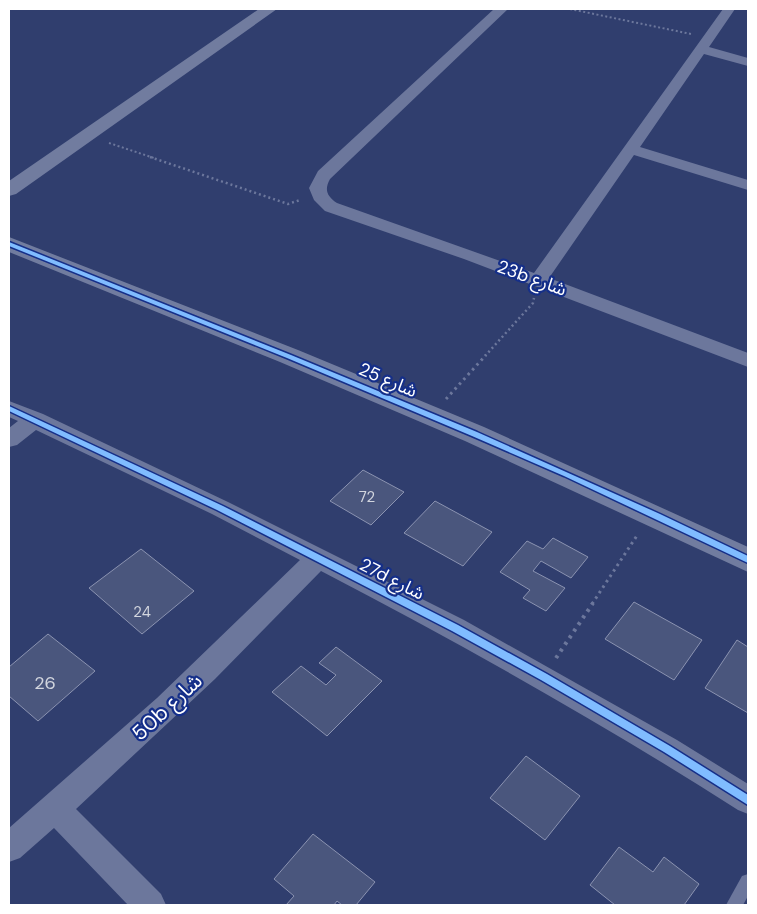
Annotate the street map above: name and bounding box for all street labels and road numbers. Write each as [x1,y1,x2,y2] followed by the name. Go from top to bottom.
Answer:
[493,254,570,303] street label: 23b شارع
[354,357,421,405] street label: شارع 25
[355,552,429,607] street label: 27d شارع
[126,667,209,748] street label: 50b شارع

